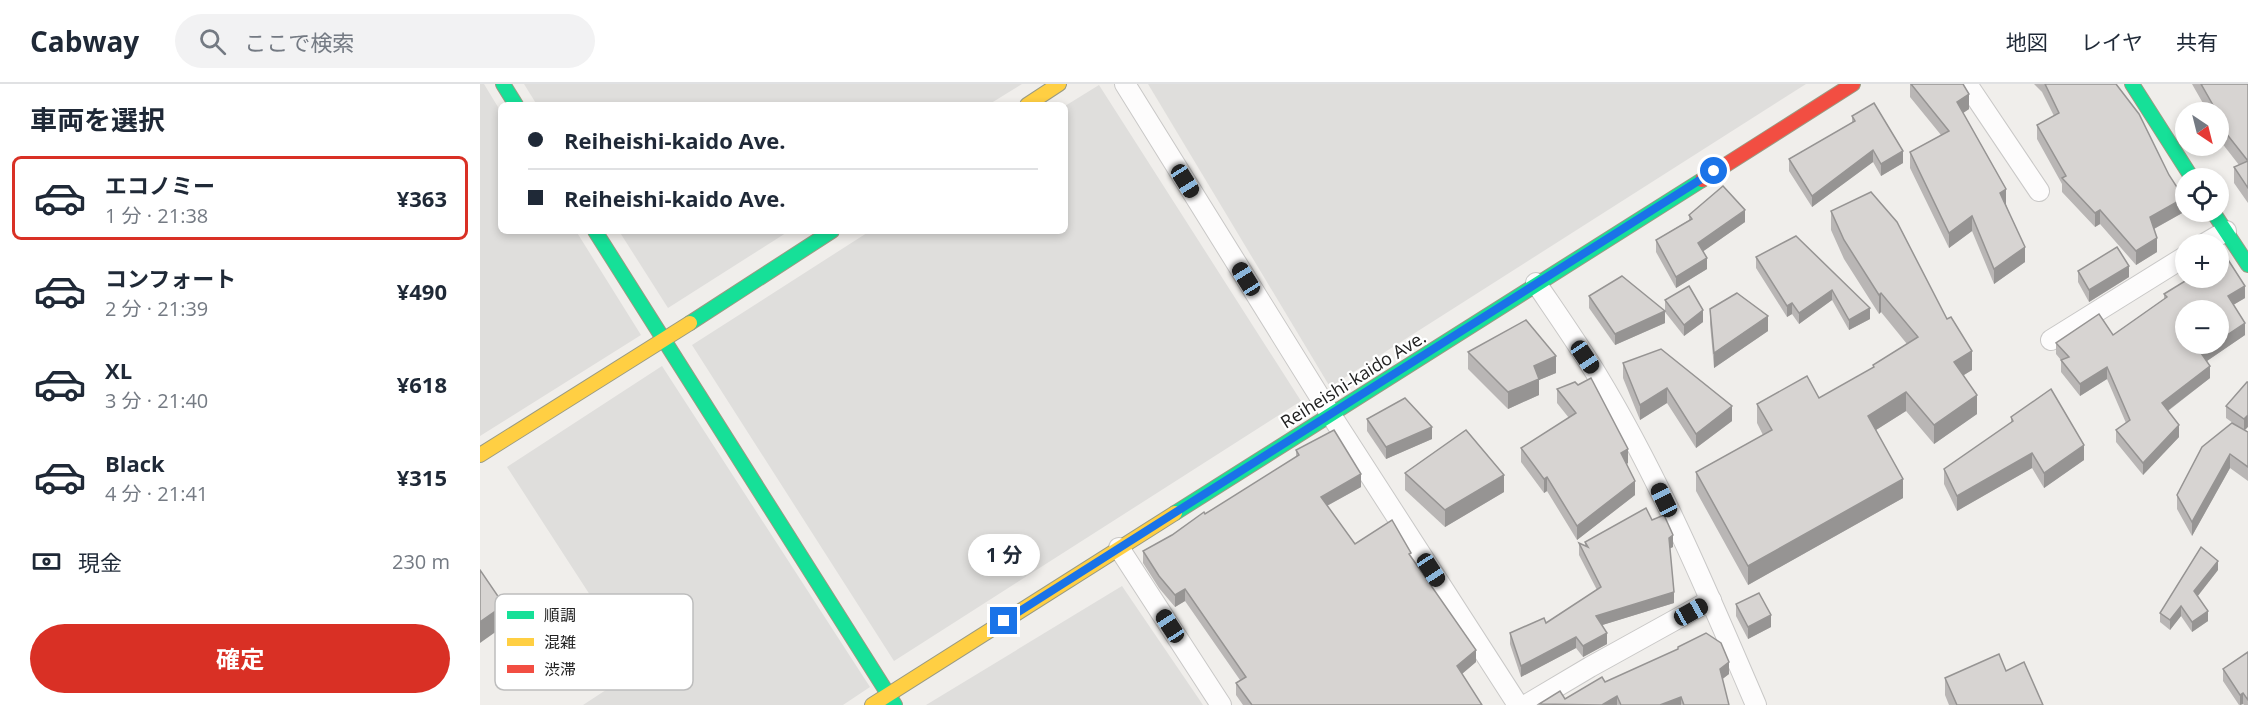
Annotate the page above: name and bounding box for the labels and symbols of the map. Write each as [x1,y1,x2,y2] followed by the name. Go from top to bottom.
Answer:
[2175,102,2229,156] north arrow
[1700,157,1727,184] route start
[1168,161,1202,201] car
[1229,259,1263,299] car
[1276,325,1430,433] street label: Reiheishi-kaido Ave.
[1567,337,1603,377] car
[1648,480,1680,520] car
[968,534,1040,576] callout: 1 分
[1414,550,1448,590] car
[495,594,693,690] legend
[1671,595,1711,629] car
[544,604,576,626] text: 順調
[1153,606,1187,646] car
[990,607,1017,634] route end
[544,631,576,653] text: 混雑
[544,658,576,680] text: 渋滞

